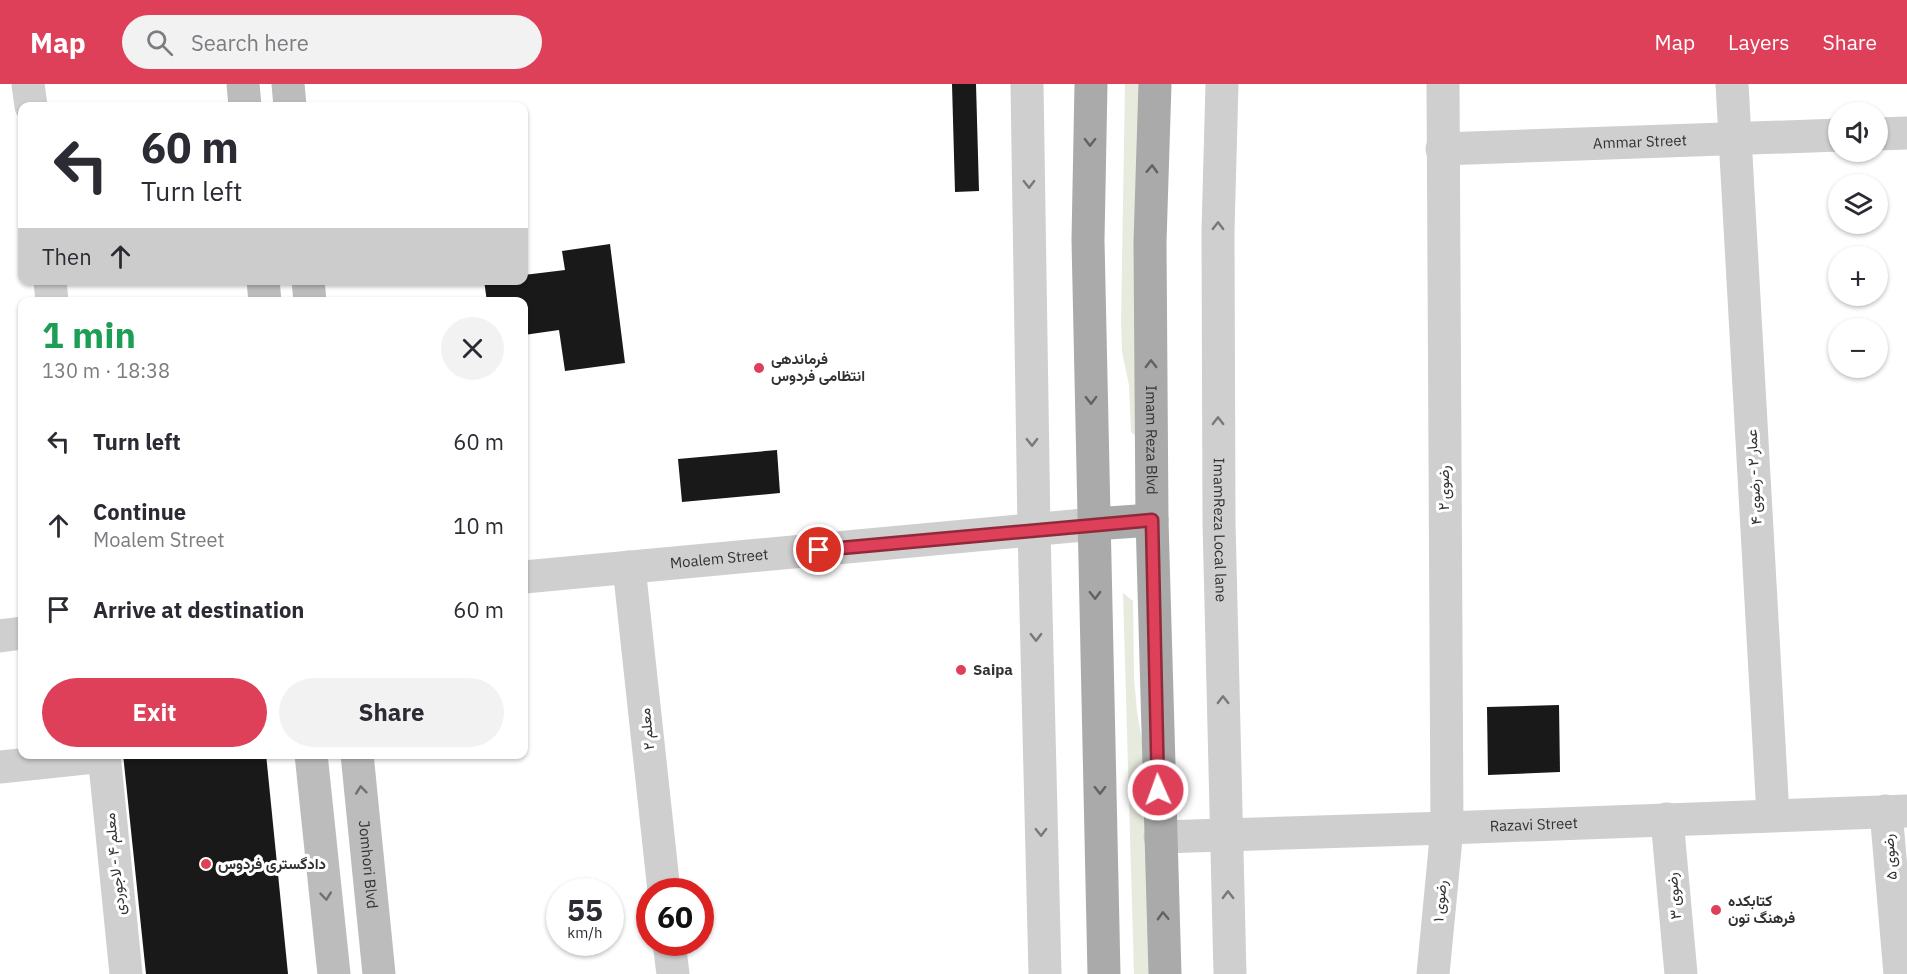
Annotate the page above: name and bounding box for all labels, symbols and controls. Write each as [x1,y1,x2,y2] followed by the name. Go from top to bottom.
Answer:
[122,15,542,69] search box
[30,24,86,61] text: Map
[143,26,176,59] icon: search
[191,28,309,57] text: Search here
[1655,28,1695,56] text: Map
[1728,28,1790,56] text: Layers
[1823,28,1877,56] text: Share
[1828,102,1888,378] map controls
[1828,102,1888,162] button: sound
[141,120,239,175] text: 60 m
[42,126,120,204] icon: left
[1592,130,1687,153] street label: Ammar Street
[1084,138,1096,147] one-way arrow
[1146,164,1159,173] one-way arrow
[141,173,242,208] text: Turn left
[1828,174,1888,234] button: layers
[1023,180,1035,189] one-way arrow
[1212,221,1224,230] one-way arrow
[104,240,137,273] icon: ahead
[42,242,92,271] text: Then
[1828,246,1888,306] button: +
[42,311,136,358] text: 1 min
[441,317,504,380] button: close
[1828,318,1888,378] button: −
[771,349,865,385] place label: فرماندهی انتظامی فردوس
[42,357,170,384] text: 130 m · 18:38
[1145,359,1157,368] one-way arrow
[752,361,766,375] marker: فرماندهی انتظامی فردوس
[1142,385,1162,495] street label: Imam Reza Blvd
[1085,396,1097,405] one-way arrow
[1212,416,1224,425] one-way arrow
[42,425,75,458] icon: left
[93,427,181,456] text: Turn left
[453,427,504,456] text: 60 m
[1741,428,1766,525] street label: عمار ۲ - رضوی ۴
[1026,438,1039,447] one-way arrow
[1210,458,1231,602] street label: ImamReza Local lane
[1434,465,1454,511] street label: رضوی ۲
[93,497,186,526] text: Continue
[42,509,75,542] icon: ahead
[453,511,504,540] text: 10 m
[793,524,844,575] pin
[93,526,225,553] text: Moalem Street
[802,533,835,566] icon: arrive
[669,544,769,572] street label: Moalem Street
[1089,591,1102,600] one-way arrow
[42,593,75,626] icon: arrive
[93,595,304,624] text: Arrive at destination
[453,595,504,624] text: 60 m
[1030,633,1043,642] one-way arrow
[973,660,1013,679] place label: Saipa
[954,663,968,677] marker: Saipa
[42,678,267,747] button: Exit
[279,678,504,747] button: Share
[1217,695,1229,704] one-way arrow
[635,707,659,751] street label: معلم ۲
[1126,758,1190,822] position arrow
[355,786,368,795] one-way arrow
[1094,786,1106,795] one-way arrow
[100,812,130,916] street label: معلم ۴ - لاجوردی
[1489,813,1578,835] street label: Razavi Street
[355,819,382,909] street label: Jomhori Blvd
[1035,828,1047,837] one-way arrow
[1878,833,1902,881] street label: رضوی ۵
[218,854,326,873] place label: دادگستری فردوس
[199,857,213,871] marker: دادگستری فردوس
[1662,872,1686,920] street label: رضوی ۳
[636,878,714,956] speed limit sign: 60
[1428,879,1452,923] street label: رضوی ۱
[567,890,603,929] text: 55
[1222,890,1235,899] one-way arrow
[1728,891,1795,927] place label: کتابکده فرهنگ تون
[319,892,332,901] one-way arrow
[1709,903,1723,917] marker: کتابکده فرهنگ تون
[1156,911,1169,920] one-way arrow
[567,923,603,942] text: km/h

